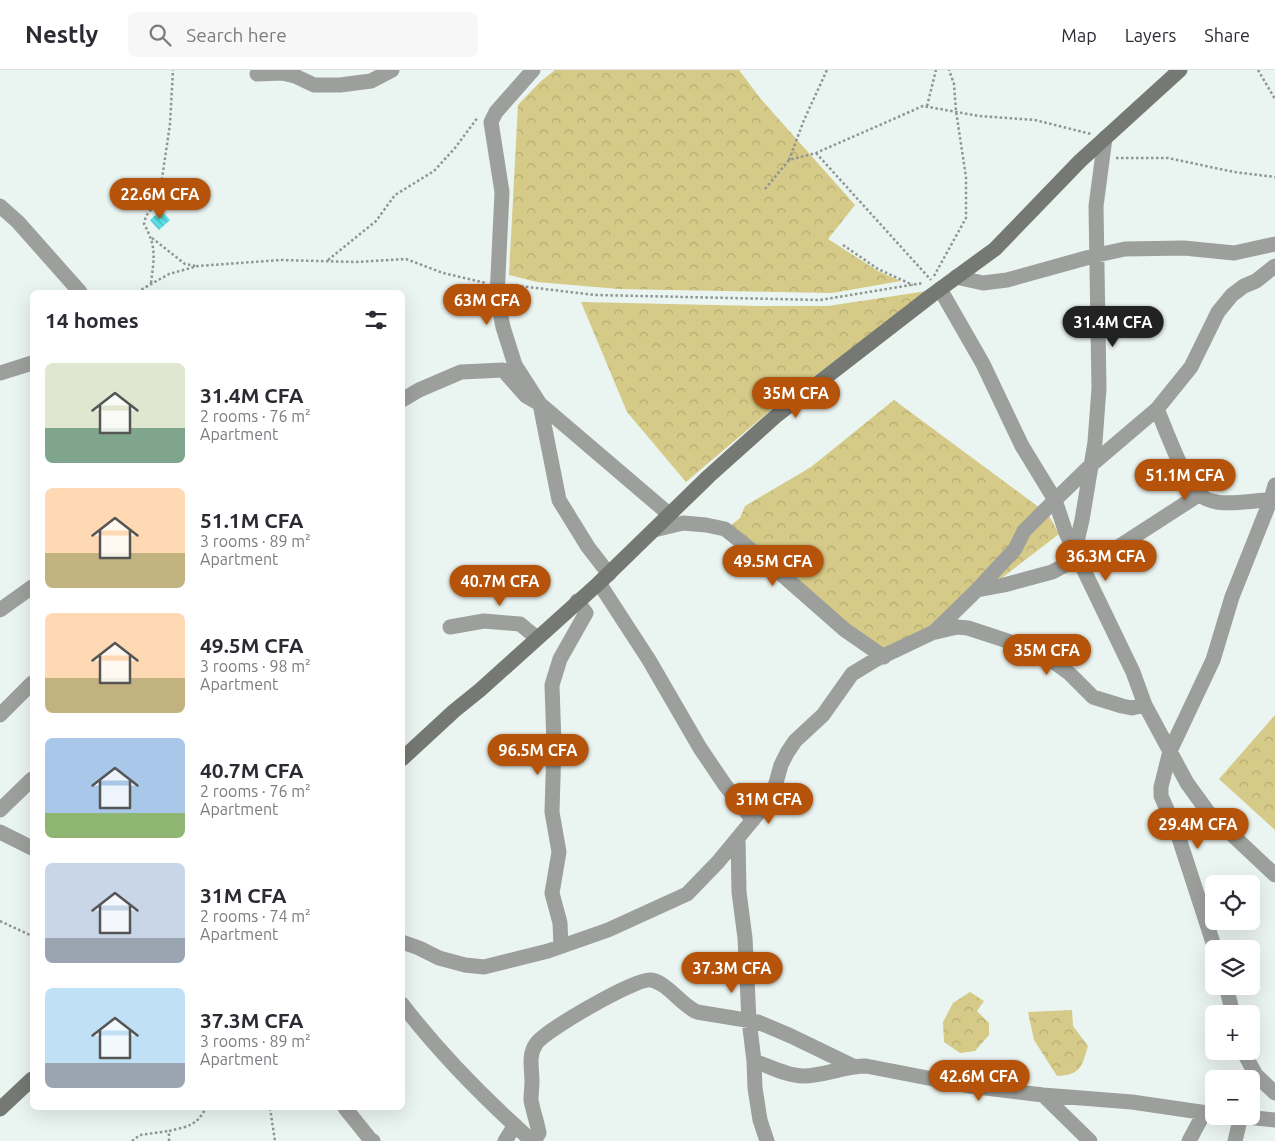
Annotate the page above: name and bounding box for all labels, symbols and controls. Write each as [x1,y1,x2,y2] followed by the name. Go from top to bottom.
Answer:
[128,12,478,57] search box
[25,21,98,48] text: Nestly
[146,21,174,49] icon: search
[186,24,287,46] text: Search here
[1061,25,1097,45] text: Map
[1125,25,1176,45] text: Layers
[1204,25,1250,45] text: Share
[103,178,217,220] pin: 22.6M CFA
[121,185,199,203] text: 22.6M CFA
[441,284,533,326] pin: 63M CFA
[454,291,520,309] text: 63M CFA
[362,306,390,334] icon: filters
[1056,306,1170,348] pin: 31.4M CFA
[45,308,139,332] text: 14 homes
[1074,313,1152,331] text: 31.4M CFA
[750,376,842,419] pin: 35M CFA
[85,383,145,443] icon: home
[200,383,303,407] text: 31.4M CFA
[763,384,829,402] text: 35M CFA
[200,407,311,425] text: 2 rooms · 76 m²
[200,425,278,443] text: Apartment
[1128,458,1242,501] pin: 51.1M CFA
[1146,466,1224,484] text: 51.1M CFA
[85,508,145,568] icon: home
[200,508,303,532] text: 51.1M CFA
[200,532,311,550] text: 3 rooms · 89 m²
[1049,540,1163,582] pin: 36.3M CFA
[716,544,830,587] pin: 49.5M CFA
[1067,547,1145,565] text: 36.3M CFA
[200,550,278,568] text: Apartment
[734,552,812,570] text: 49.5M CFA
[443,564,557,607] pin: 40.7M CFA
[461,572,539,590] text: 40.7M CFA
[85,633,145,693] icon: home
[200,633,303,657] text: 49.5M CFA
[1001,634,1093,676] pin: 35M CFA
[1014,641,1080,659] text: 35M CFA
[200,657,311,675] text: 3 rooms · 98 m²
[200,675,278,693] text: Apartment
[481,734,595,776] pin: 96.5M CFA
[499,741,577,759] text: 96.5M CFA
[85,758,145,818] icon: home
[200,758,303,782] text: 40.7M CFA
[200,782,311,800] text: 2 rooms · 76 m²
[723,782,815,825] pin: 31M CFA
[736,790,802,808] text: 31M CFA
[200,800,278,818] text: Apartment
[1141,808,1255,850] pin: 29.4M CFA
[1159,815,1237,833] text: 29.4M CFA
[1205,875,1260,1125] map controls
[1205,875,1260,930] button: locate
[85,883,145,943] icon: home
[200,883,286,907] text: 31M CFA
[200,907,311,925] text: 2 rooms · 74 m²
[200,925,278,943] text: Apartment
[1205,940,1260,995] button: layers
[675,952,789,994] pin: 37.3M CFA
[693,959,771,977] text: 37.3M CFA
[1205,1005,1260,1060] button: +
[85,1008,145,1068] icon: home
[200,1008,303,1032] text: 37.3M CFA
[200,1032,311,1050] text: 3 rooms · 89 m²
[200,1050,278,1068] text: Apartment
[922,1060,1036,1102] pin: 42.6M CFA
[940,1067,1018,1085] text: 42.6M CFA
[1205,1070,1260,1125] button: −

